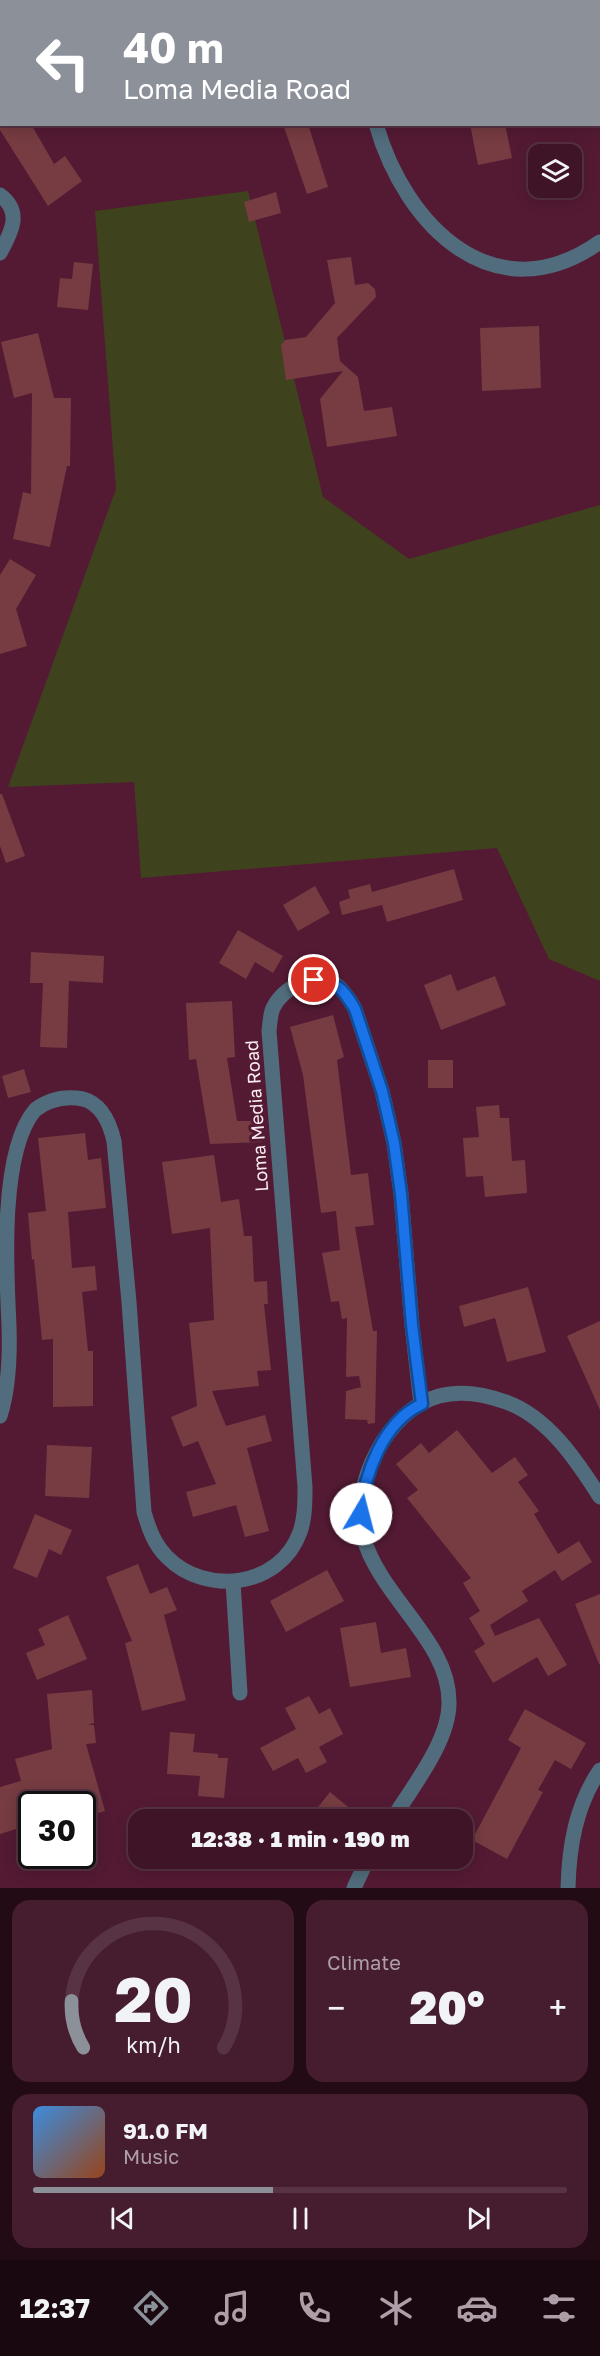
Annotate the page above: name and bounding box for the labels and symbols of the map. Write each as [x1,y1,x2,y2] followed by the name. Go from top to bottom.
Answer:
[288,954,339,1005] pin
[240,1039,272,1193] street label: Loma Media Road
[329,1482,393,1546] position arrow
[18,1791,96,1869] speed limit sign: 30

